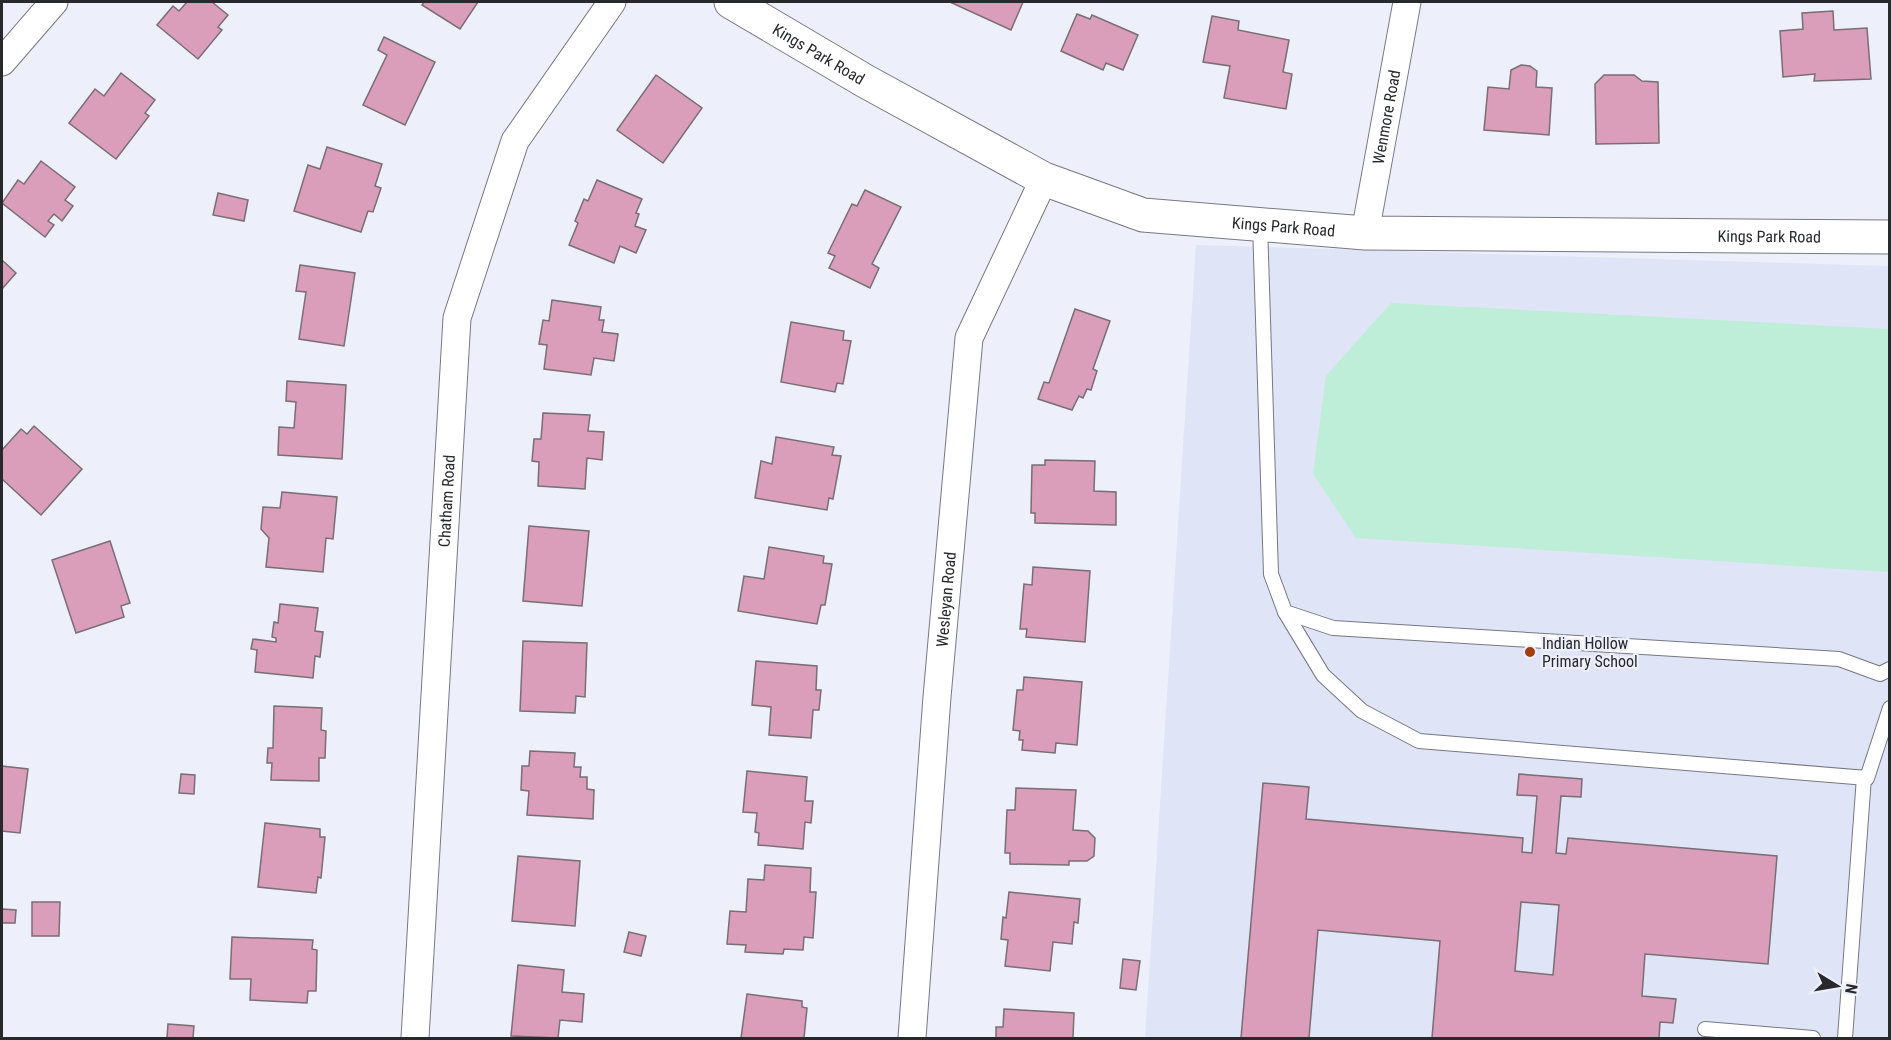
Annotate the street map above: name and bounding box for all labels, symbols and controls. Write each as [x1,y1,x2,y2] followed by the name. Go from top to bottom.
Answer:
[770,19,868,88] street label: Kings Park Road
[1368,68,1404,165] street label: Wenmore Road
[1231,213,1336,240] street label: Kings Park Road
[1718,226,1821,246] street label: Kings Park Road
[434,454,459,548] street label: Chatham Road
[932,551,959,648] street label: Wesleyan Road
[1542,634,1638,671] place label: Indian Hollow Primary School
[1523,645,1537,659] marker: Indian Hollow Primary School
[1807,956,1867,1016] north arrow
[1841,982,1861,995] text: N

